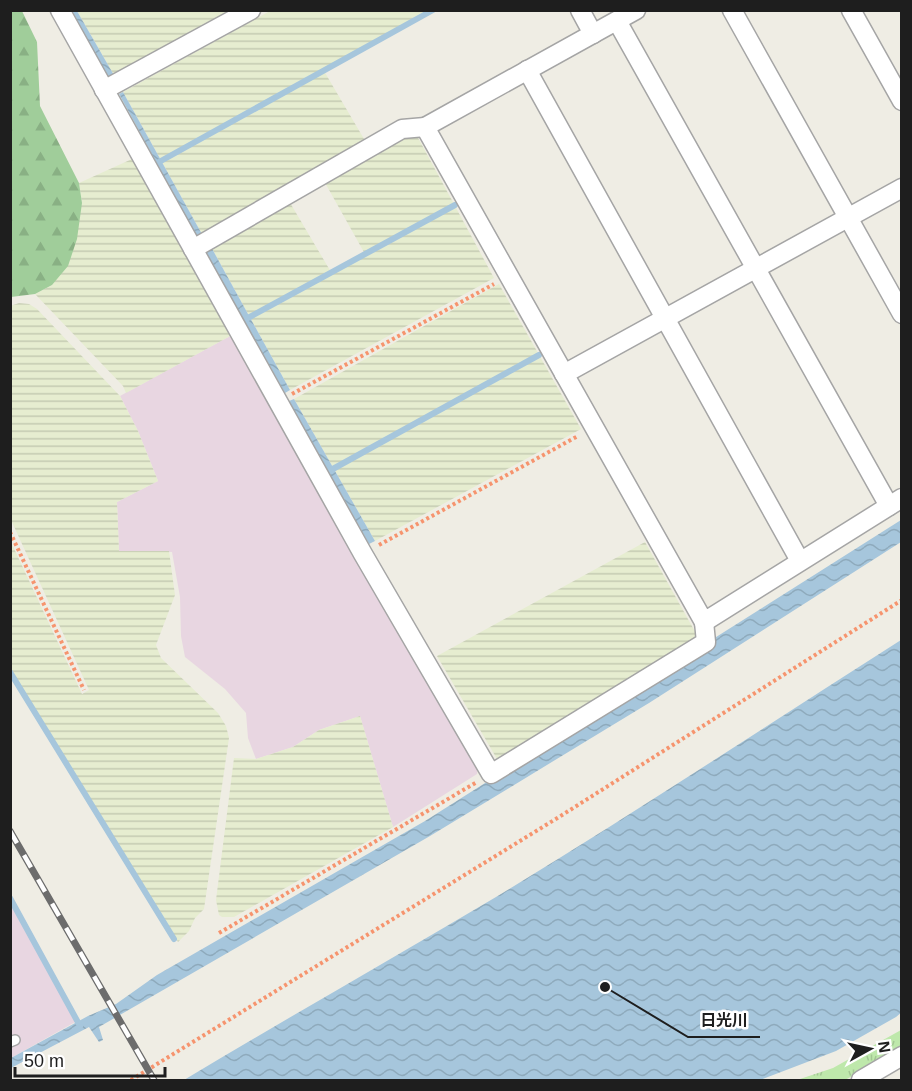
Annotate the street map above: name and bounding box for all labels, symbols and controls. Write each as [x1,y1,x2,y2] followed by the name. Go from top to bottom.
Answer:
[688,1003,760,1037] callout: 日光川
[700,1012,748,1029] text: 日光川
[840,1019,900,1079] north arrow
[15,1040,165,1078] scale bar
[875,1040,894,1054] text: N
[24,1051,64,1071] text: 50 m

